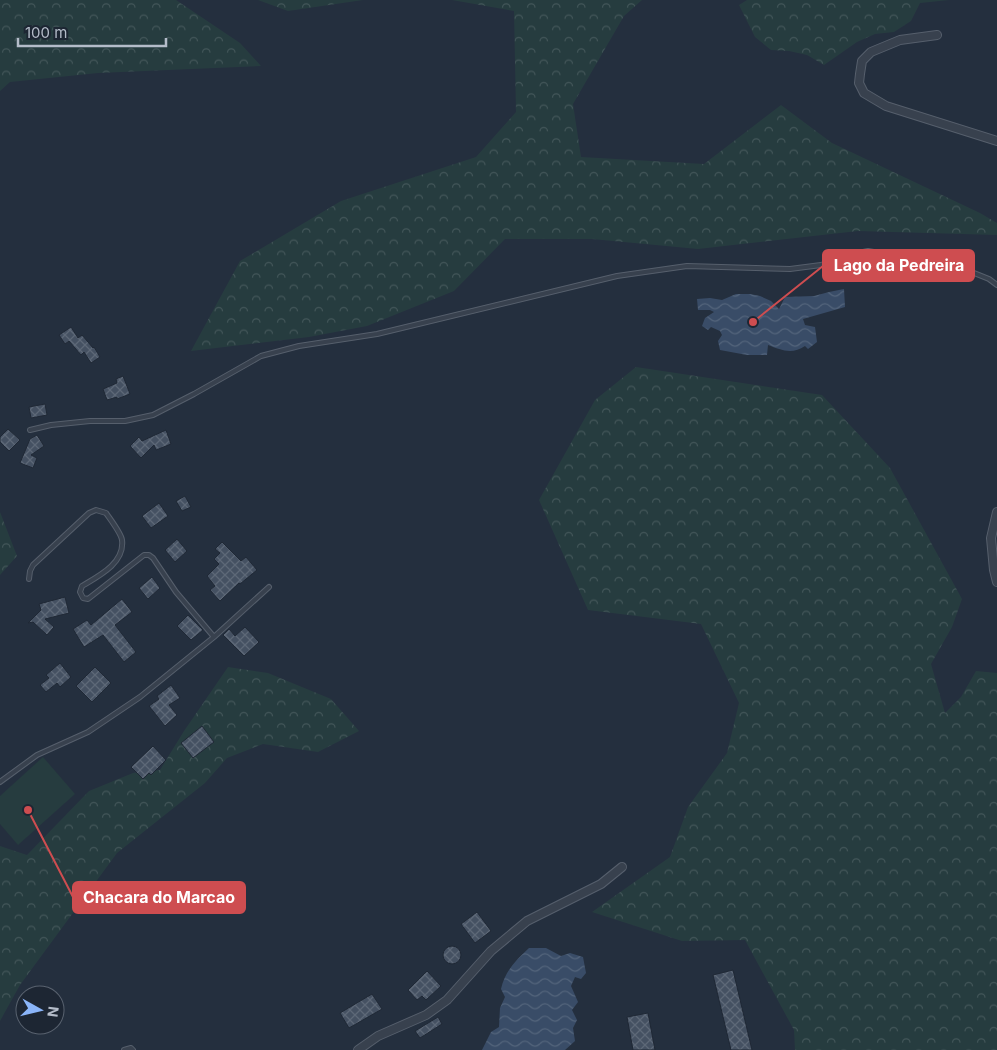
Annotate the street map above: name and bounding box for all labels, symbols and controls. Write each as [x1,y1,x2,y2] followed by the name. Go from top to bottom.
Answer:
[18,15,165,47] scale bar
[25,23,67,42] text: 100 m
[823,250,974,281] callout: Lago da Pedreira
[834,255,964,275] text: Lago da Pedreira
[73,882,245,913] callout: Chacara do Marcao
[83,887,235,907] text: Chacara do Marcao
[15,985,65,1035] north arrow
[44,1005,63,1018] text: N

